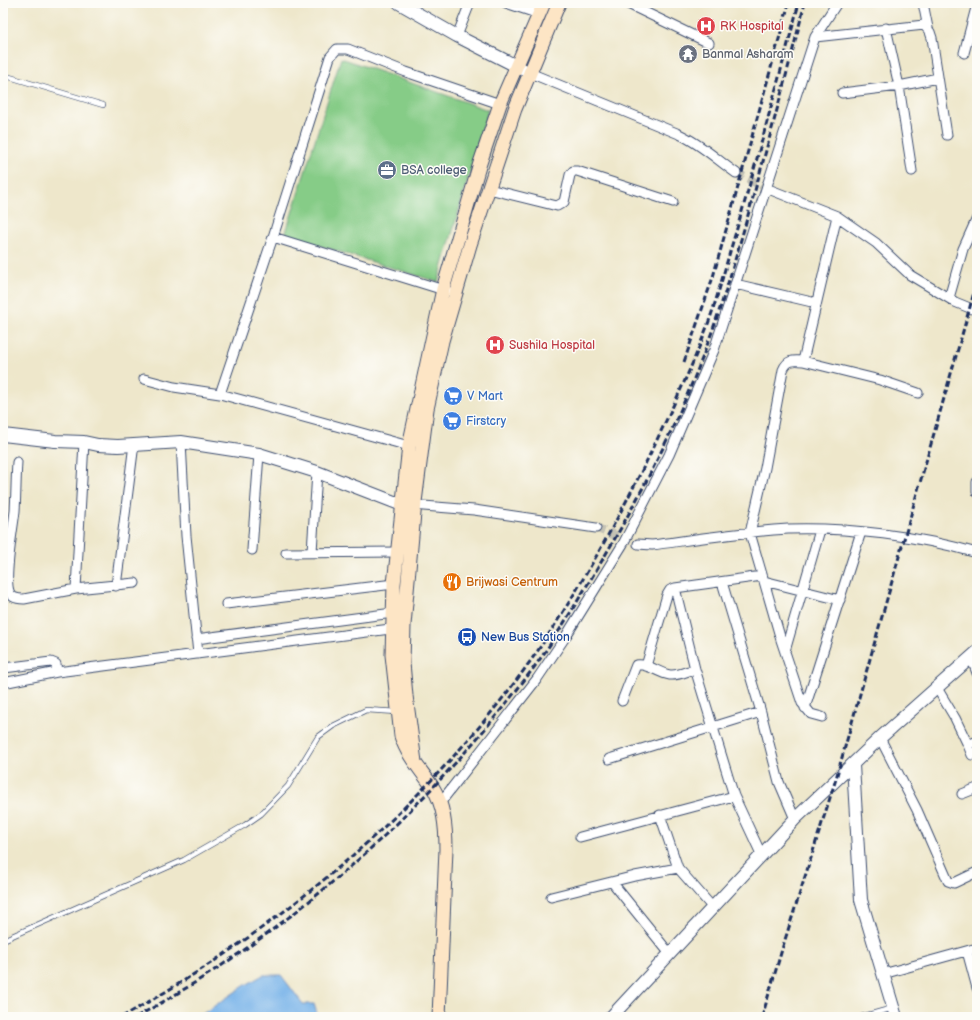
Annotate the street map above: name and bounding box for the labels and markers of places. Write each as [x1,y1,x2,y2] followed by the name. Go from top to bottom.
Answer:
[695,15,717,37] hospital icon: RK Hospital
[720,19,784,34] place label: RK Hospital
[677,43,699,65] temple icon: Banmal Asharam
[702,47,794,62] place label: Banmal Asharam
[376,159,398,181] office icon: BSA college
[401,163,467,178] place label: BSA college
[484,334,506,356] hospital icon: Sushila Hospital
[509,338,595,353] place label: Sushila Hospital
[442,385,464,407] supermarket icon: V Mart
[467,389,503,404] place label: V Mart
[441,410,463,432] supermarket icon: Firstcry
[466,414,507,429] place label: Firstcry
[441,571,463,593] restaurant icon: Brijwasi Centrum
[466,575,558,590] place label: Brijwasi Centrum
[456,626,478,648] bus stop icon: New Bus Station
[481,630,570,645] place label: New Bus Station

